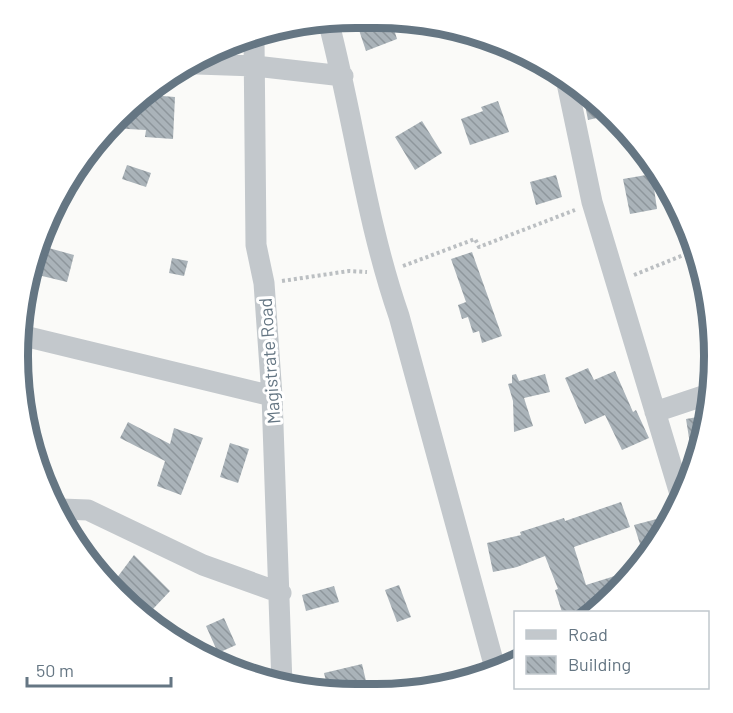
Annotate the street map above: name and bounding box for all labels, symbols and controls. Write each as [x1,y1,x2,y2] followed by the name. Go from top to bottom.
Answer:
[254,297,284,425] street label: Magistrate Road
[514,611,709,689] legend
[568,623,608,645] text: Road
[27,650,171,688] scale bar
[568,653,631,675] text: Building
[36,659,74,681] text: 50 m

